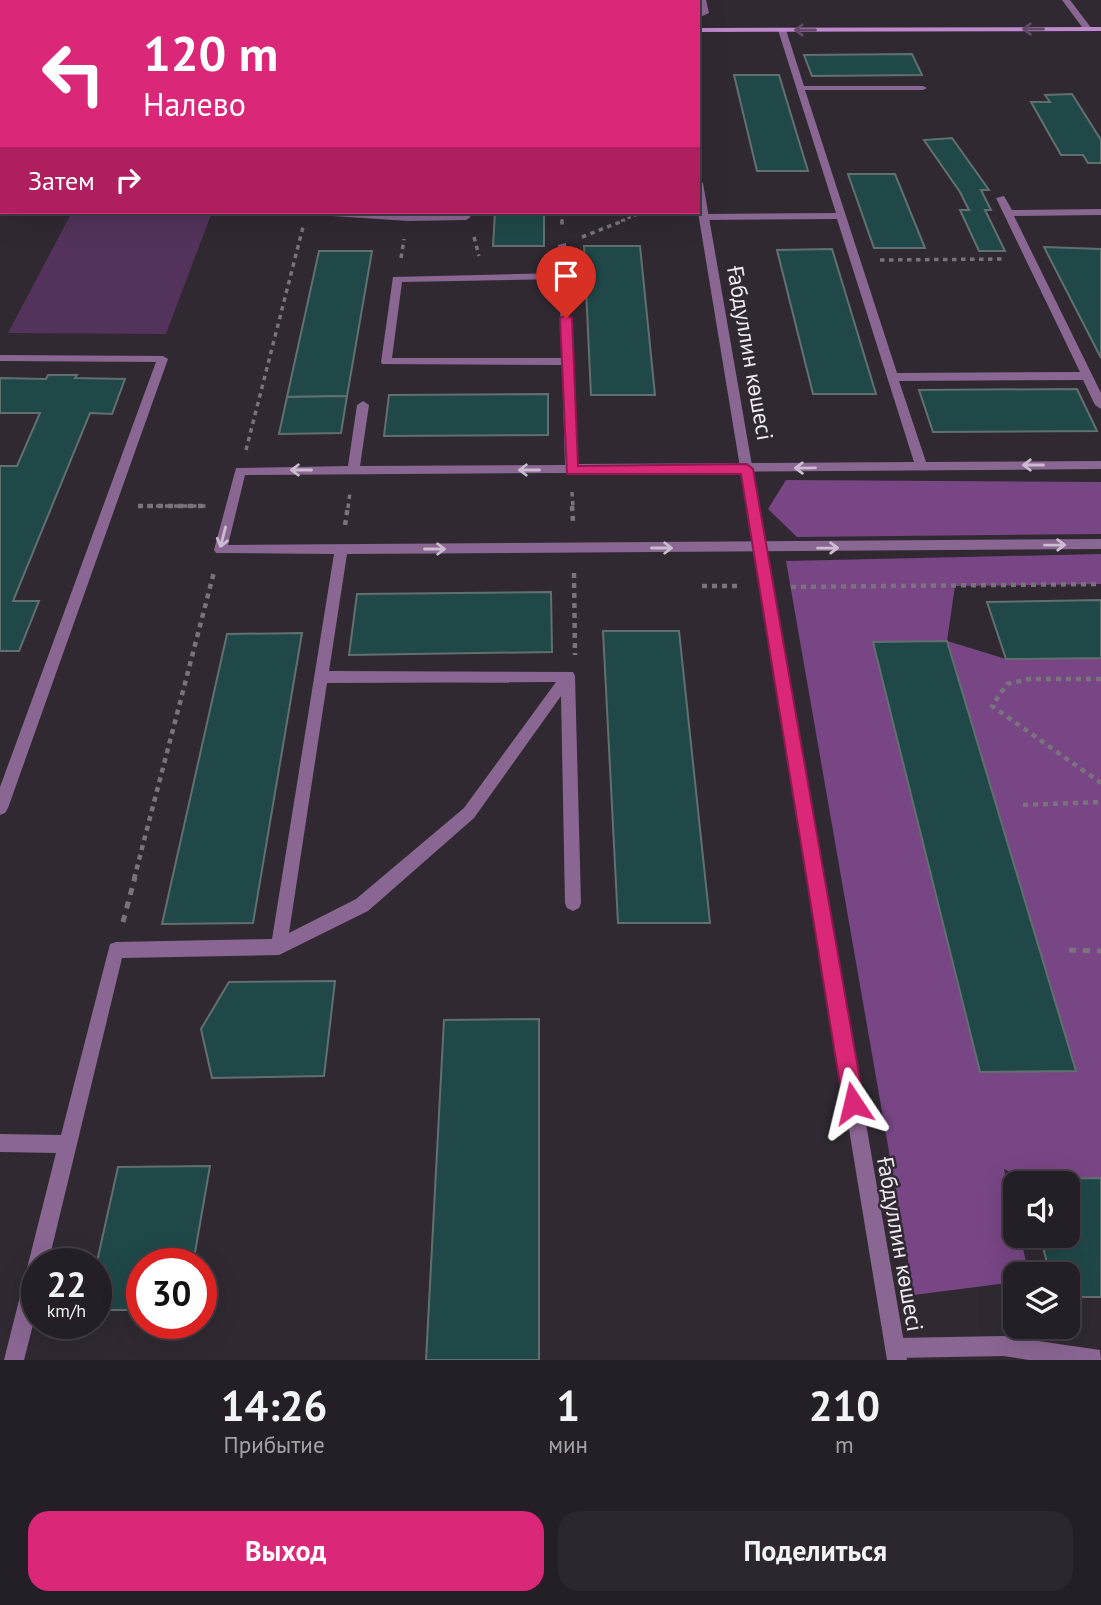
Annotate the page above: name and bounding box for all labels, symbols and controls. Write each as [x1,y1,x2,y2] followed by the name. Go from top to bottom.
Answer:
[143,21,278,85] text: 120 m
[1022,22,1045,36] one-way arrow
[794,23,817,37] one-way arrow
[28,28,119,119] icon: left
[143,83,246,125] text: Налево
[109,161,147,199] icon: right
[28,164,95,197] text: Затем
[536,246,596,318] pin
[547,257,585,295] icon: arrive
[721,263,780,443] street label: Ғабдуллин көшесі
[1022,459,1045,472] one-way arrow
[794,461,817,475] one-way arrow
[290,463,313,477] one-way arrow
[518,463,541,477] one-way arrow
[216,525,229,548] one-way arrow
[1044,538,1067,552] one-way arrow
[650,541,673,555] one-way arrow
[816,541,839,554] one-way arrow
[423,542,446,556] one-way arrow
[816,1066,890,1140] position arrow
[871,1154,930,1334] street label: Ғабдуллин көшесі
[1003,1171,1080,1339] map controls
[1003,1171,1080,1248] button: sound
[126,1248,217,1339] speed limit sign: 30
[47,1261,86,1307] text: 22
[1003,1262,1080,1339] button: layers
[47,1299,86,1322] text: km/h
[221,1378,327,1433] text: 14:26
[556,1378,580,1433] text: 1
[809,1378,880,1433] text: 210
[224,1430,325,1459] text: Прибытие
[548,1430,588,1459] text: мин
[835,1430,854,1459] text: m
[28,1511,544,1591] button: Выход
[558,1511,1073,1591] button: Поделиться

